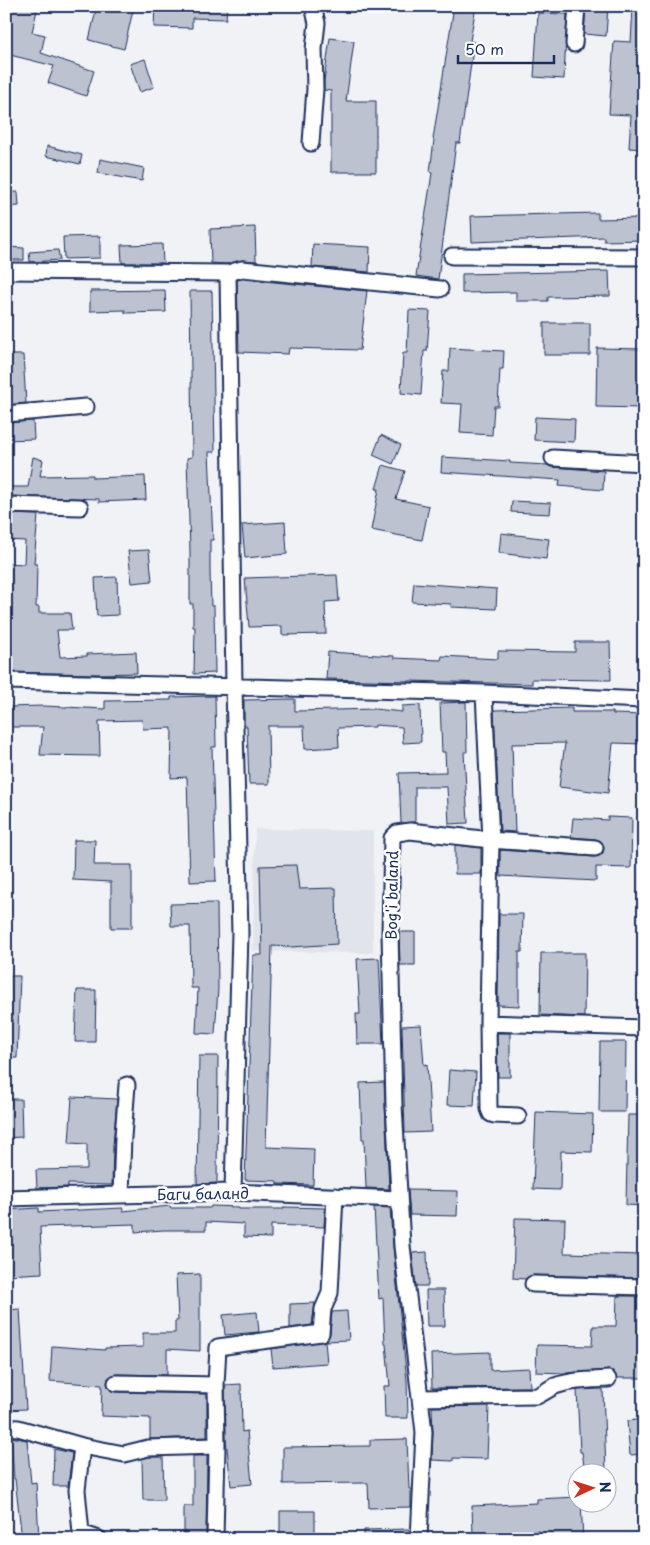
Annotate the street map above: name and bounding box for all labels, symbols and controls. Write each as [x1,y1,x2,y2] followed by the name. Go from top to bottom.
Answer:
[458,32,554,64] scale bar
[465,37,504,60] text: 50 m
[379,850,403,940] street label: Bog'i baland
[157,1181,249,1205] street label: Баги баланд
[568,1462,618,1512] north arrow
[595,1481,616,1493] text: N

